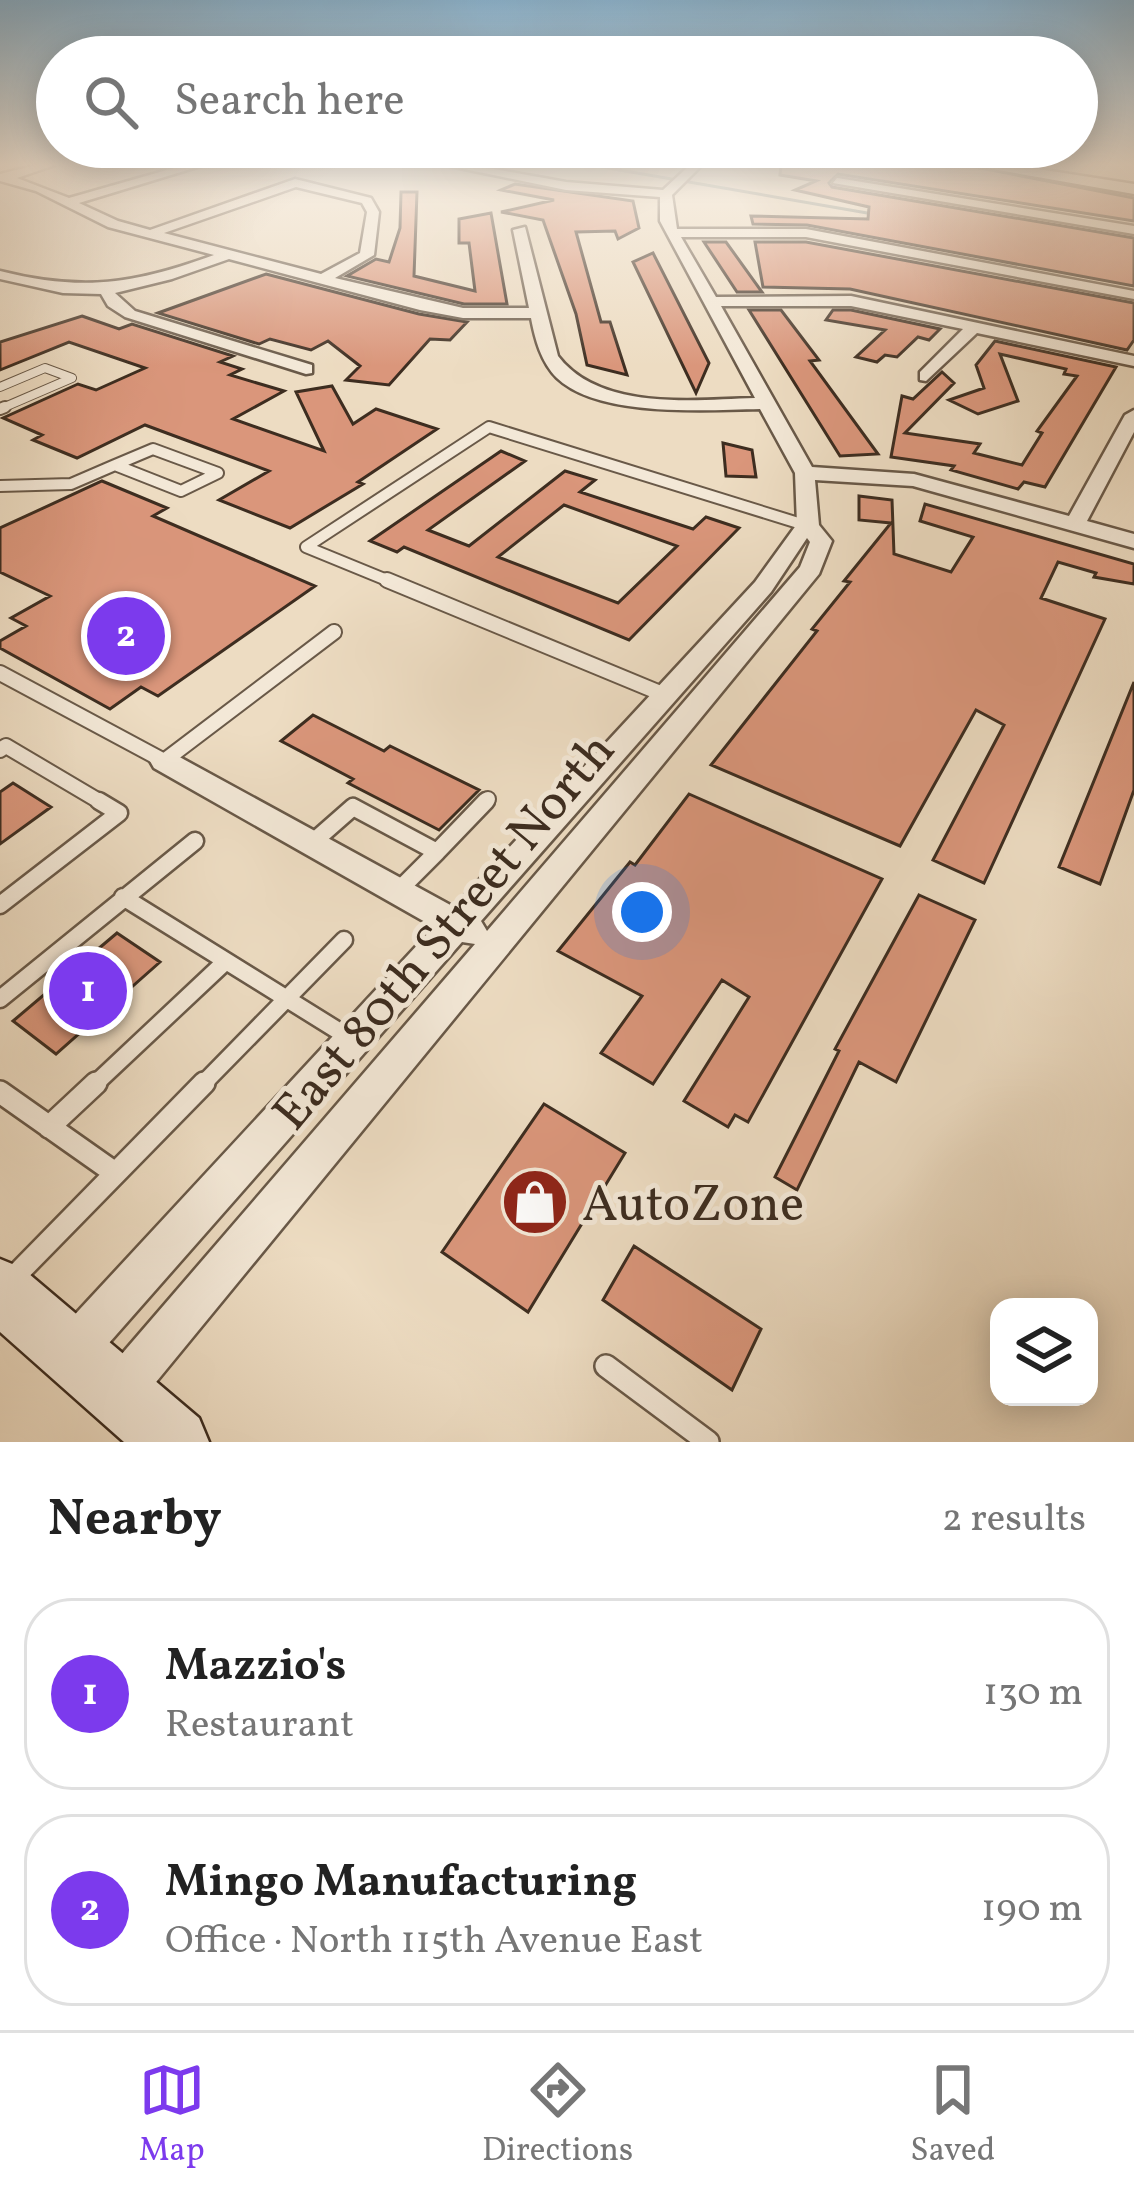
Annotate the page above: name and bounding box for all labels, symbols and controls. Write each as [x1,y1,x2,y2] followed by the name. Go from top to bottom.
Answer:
[36,36,1098,168] search box
[78,69,144,135] icon: search
[174,71,405,134] text: Search here
[87,591,165,681] pin: 2
[258,719,633,1147] street label: East 80th Street North
[612,882,672,942] your location
[49,946,127,1036] pin: 1
[500,1167,570,1237] shop icon: AutoZone
[582,1171,804,1242] place label: AutoZone
[990,1298,1098,1406] map controls
[990,1298,1098,1406] button: layers
[48,1485,222,1556] text: Nearby
[942,1493,1086,1547] text: 2 results
[165,1636,346,1699] text: Mazzio's
[82,1667,98,1721] text: 1
[983,1667,1083,1721] text: 130 m
[165,1699,354,1753] text: Restaurant
[165,1852,637,1915] text: Mingo Manufacturing
[80,1883,100,1937] text: 2
[981,1883,1083,1937] text: 190 m
[165,1915,703,1969] text: Office · North 115th Avenue East
[139,2057,205,2175] tab: Map
[482,2057,633,2175] tab: Directions
[910,2057,995,2175] tab: Saved

